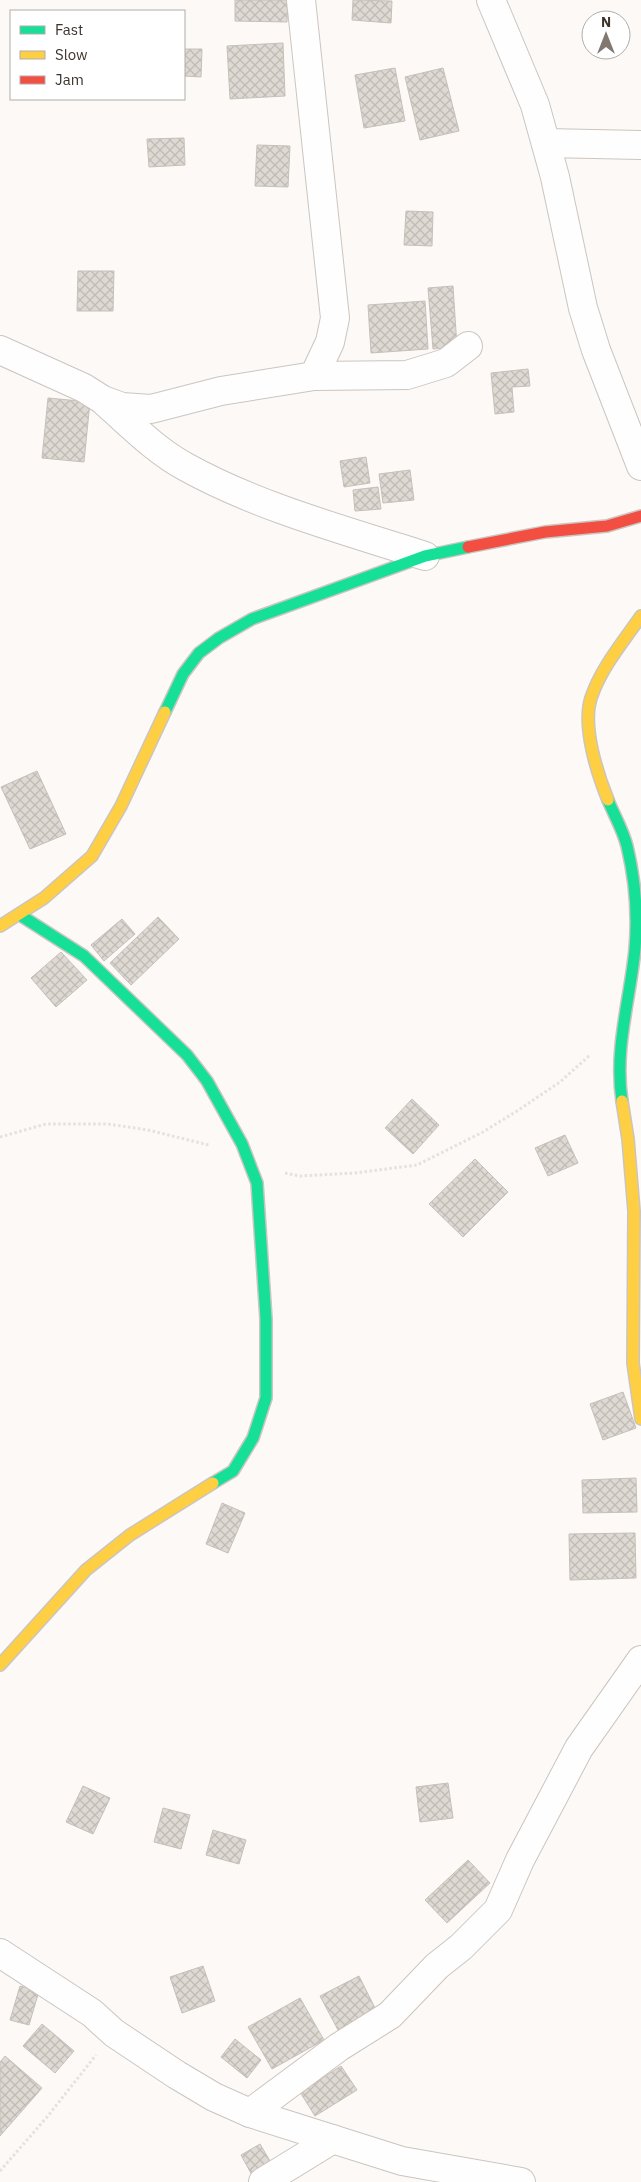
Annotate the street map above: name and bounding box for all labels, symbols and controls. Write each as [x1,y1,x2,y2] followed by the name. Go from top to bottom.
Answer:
[10,10,185,100] legend
[581,10,631,60] north arrow
[601,13,611,31] text: N
[55,20,83,39] text: Fast
[55,45,88,64] text: Slow
[55,70,84,89] text: Jam

